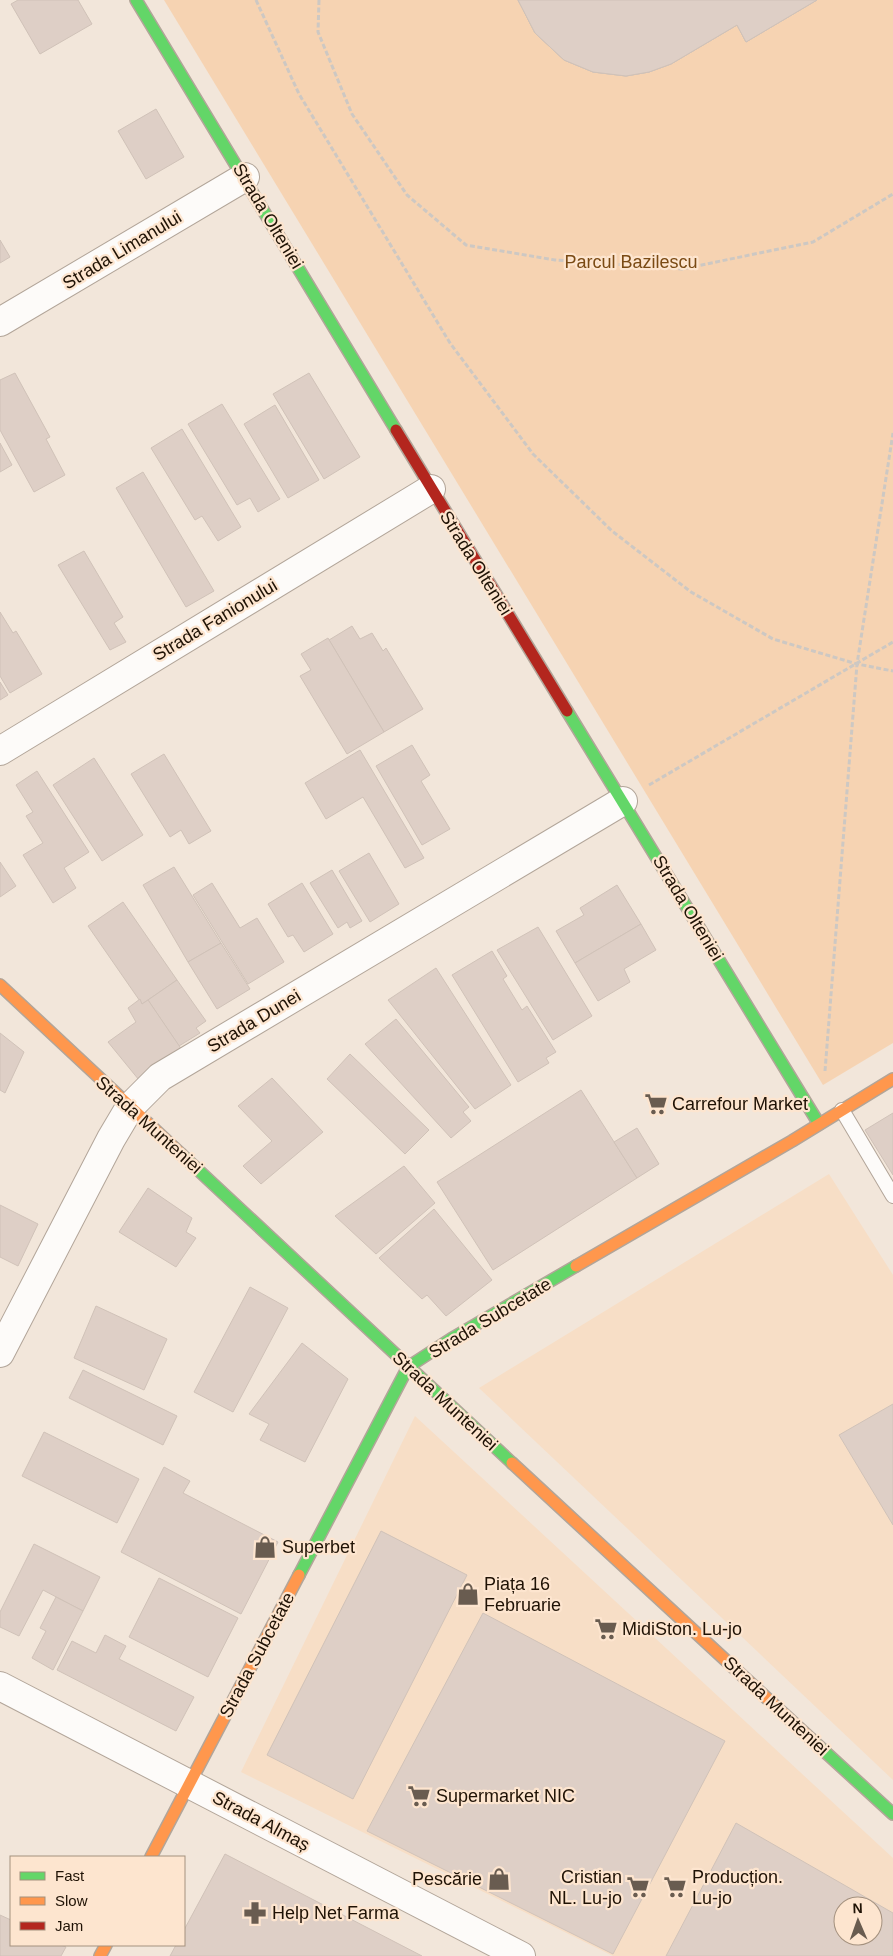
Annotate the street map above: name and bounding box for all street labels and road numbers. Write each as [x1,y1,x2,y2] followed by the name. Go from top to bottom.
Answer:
[229,160,307,272] street label: Strada Olteniei
[59,207,185,293] street label: Strada Limanului
[436,507,516,619] street label: Strada Olteniei
[149,575,281,665] street label: Strada Fanionului
[649,852,727,964] street label: Strada Olteniei
[204,985,304,1057] street label: Strada Dunei
[92,1072,206,1178] street label: Strada Munteniei
[425,1274,555,1362] street label: Strada Subcetate
[388,1347,502,1455] street label: Strada Munteniei
[216,1589,298,1721] street label: Strada Subcetate
[719,1652,833,1760] street label: Strada Munteniei
[209,1787,313,1855] street label: Strada Almaș

